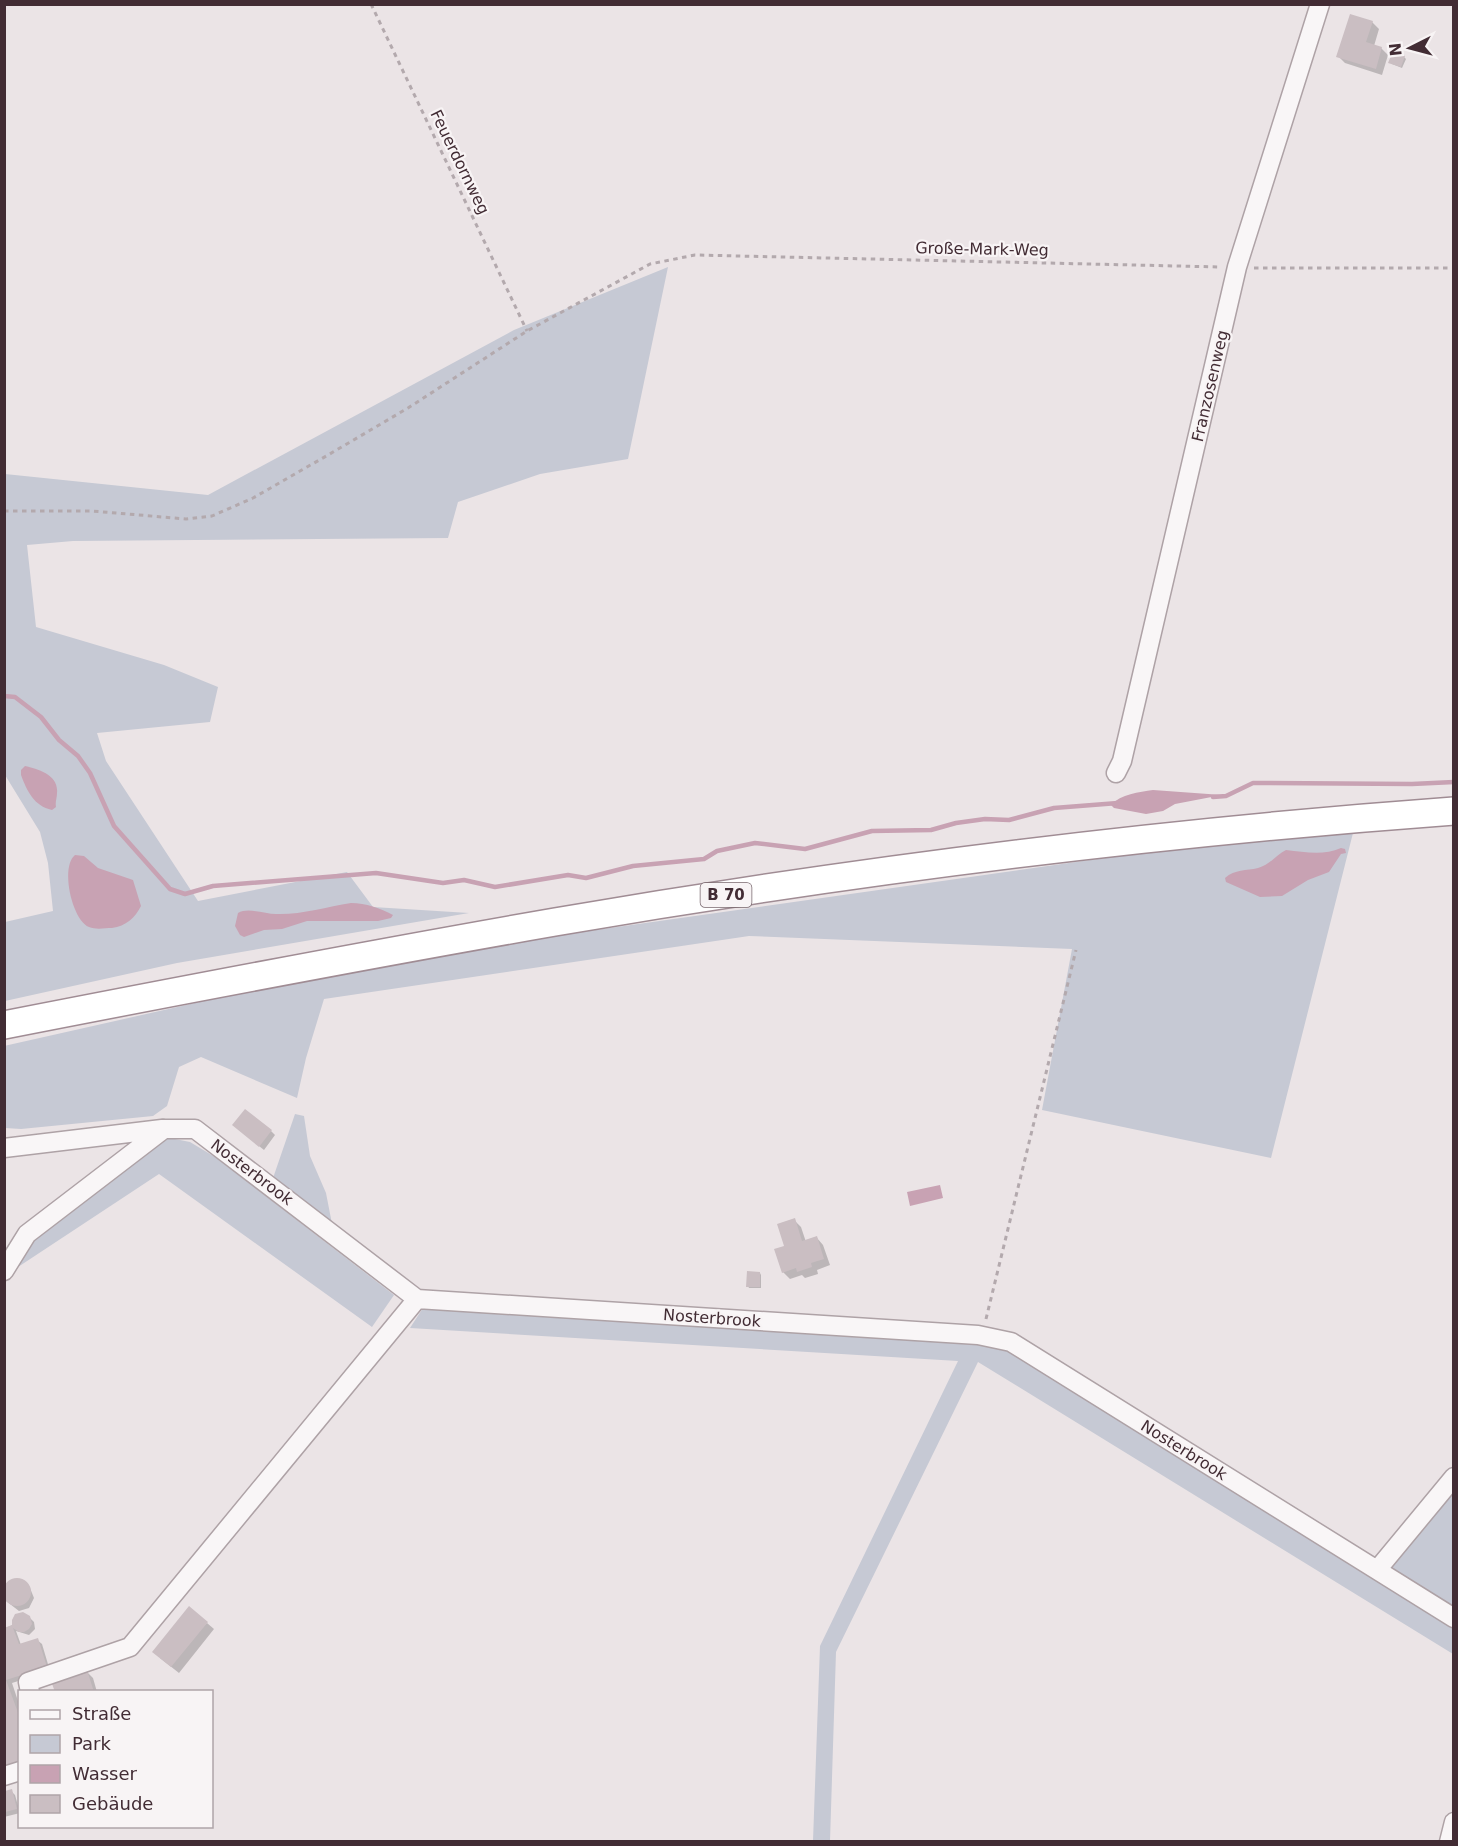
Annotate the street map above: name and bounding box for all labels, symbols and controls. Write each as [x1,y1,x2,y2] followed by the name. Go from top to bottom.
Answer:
[1380,18,1440,78] north arrow
[1385,42,1406,57] text: N
[426,107,494,217] street label: Feuerdornweg
[915,238,1049,260] street label: Große-Mark-Weg
[1188,328,1232,444] street label: Franzosenweg
[700,883,752,907] road number: B 70
[207,1135,297,1210] street label: Nosterbrook
[662,1305,762,1331] street label: Nosterbrook
[1137,1416,1231,1484] street label: Nosterbrook
[18,1690,213,1828] legend
[72,1703,131,1724] text: Straße
[72,1733,111,1754] text: Park
[72,1763,138,1784] text: Wasser
[72,1793,153,1814] text: Gebäude

